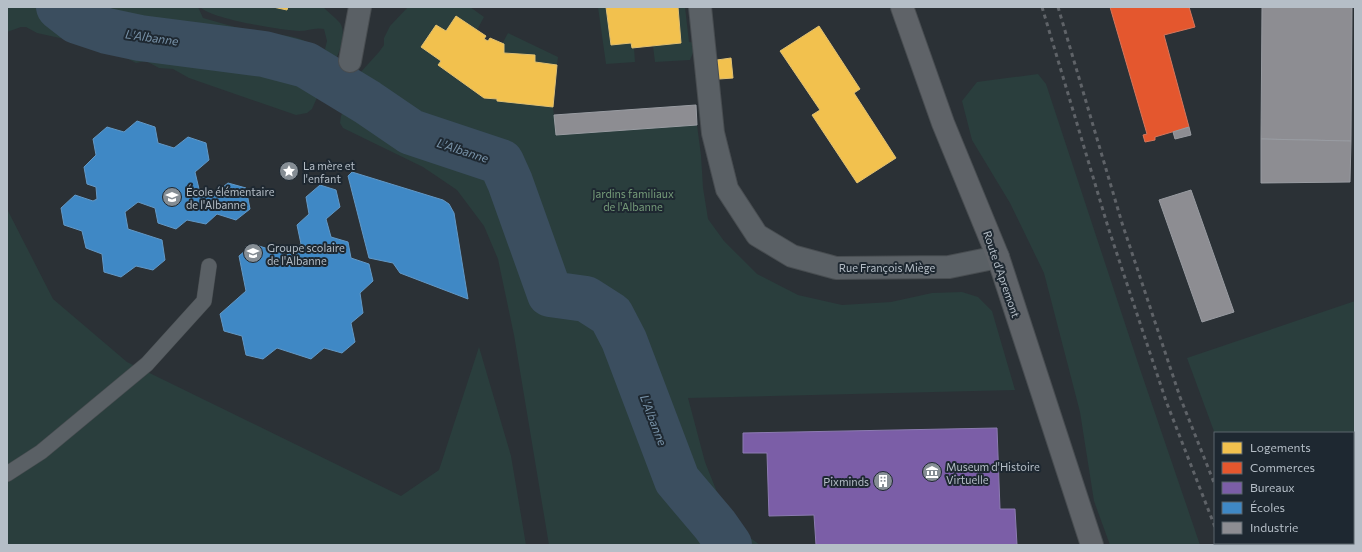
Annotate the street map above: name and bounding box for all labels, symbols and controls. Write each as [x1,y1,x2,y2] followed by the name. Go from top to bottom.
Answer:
[125,26,180,48] water label: L'Albanne
[435,135,491,165] water label: L'Albanne
[303,159,355,185] place label: La mère et l'enfant
[278,160,300,182] place icon: La mère et l'enfant
[186,184,275,211] place label: École élémentaire de l'Albanne
[161,186,183,208] school or university icon: École élémentaire de l'Albanne
[592,187,674,213] park label: Jardins familiaux de l'Albanne
[981,229,1023,320] street label: Route d'Apremont
[267,241,345,267] place label: Groupe scolaire de l'Albanne
[242,242,264,264] school or university icon: Groupe scolaire de l'Albanne
[839,261,936,274] street label: Rue François Miège
[638,393,670,448] water label: L'Albanne
[1214,432,1354,544] legend
[1250,440,1311,454] text: Logements
[946,460,1040,486] place label: Museum d'Histoire Virtuelle
[1250,460,1315,474] text: Commerces
[921,461,943,483] museum icon: Museum d'Histoire Virtuelle
[872,470,894,492] building icon: Pixminds
[823,475,869,488] place label: Pixminds
[1250,480,1295,494] text: Bureaux
[1250,500,1285,514] text: Écoles
[1250,520,1298,534] text: Industrie

